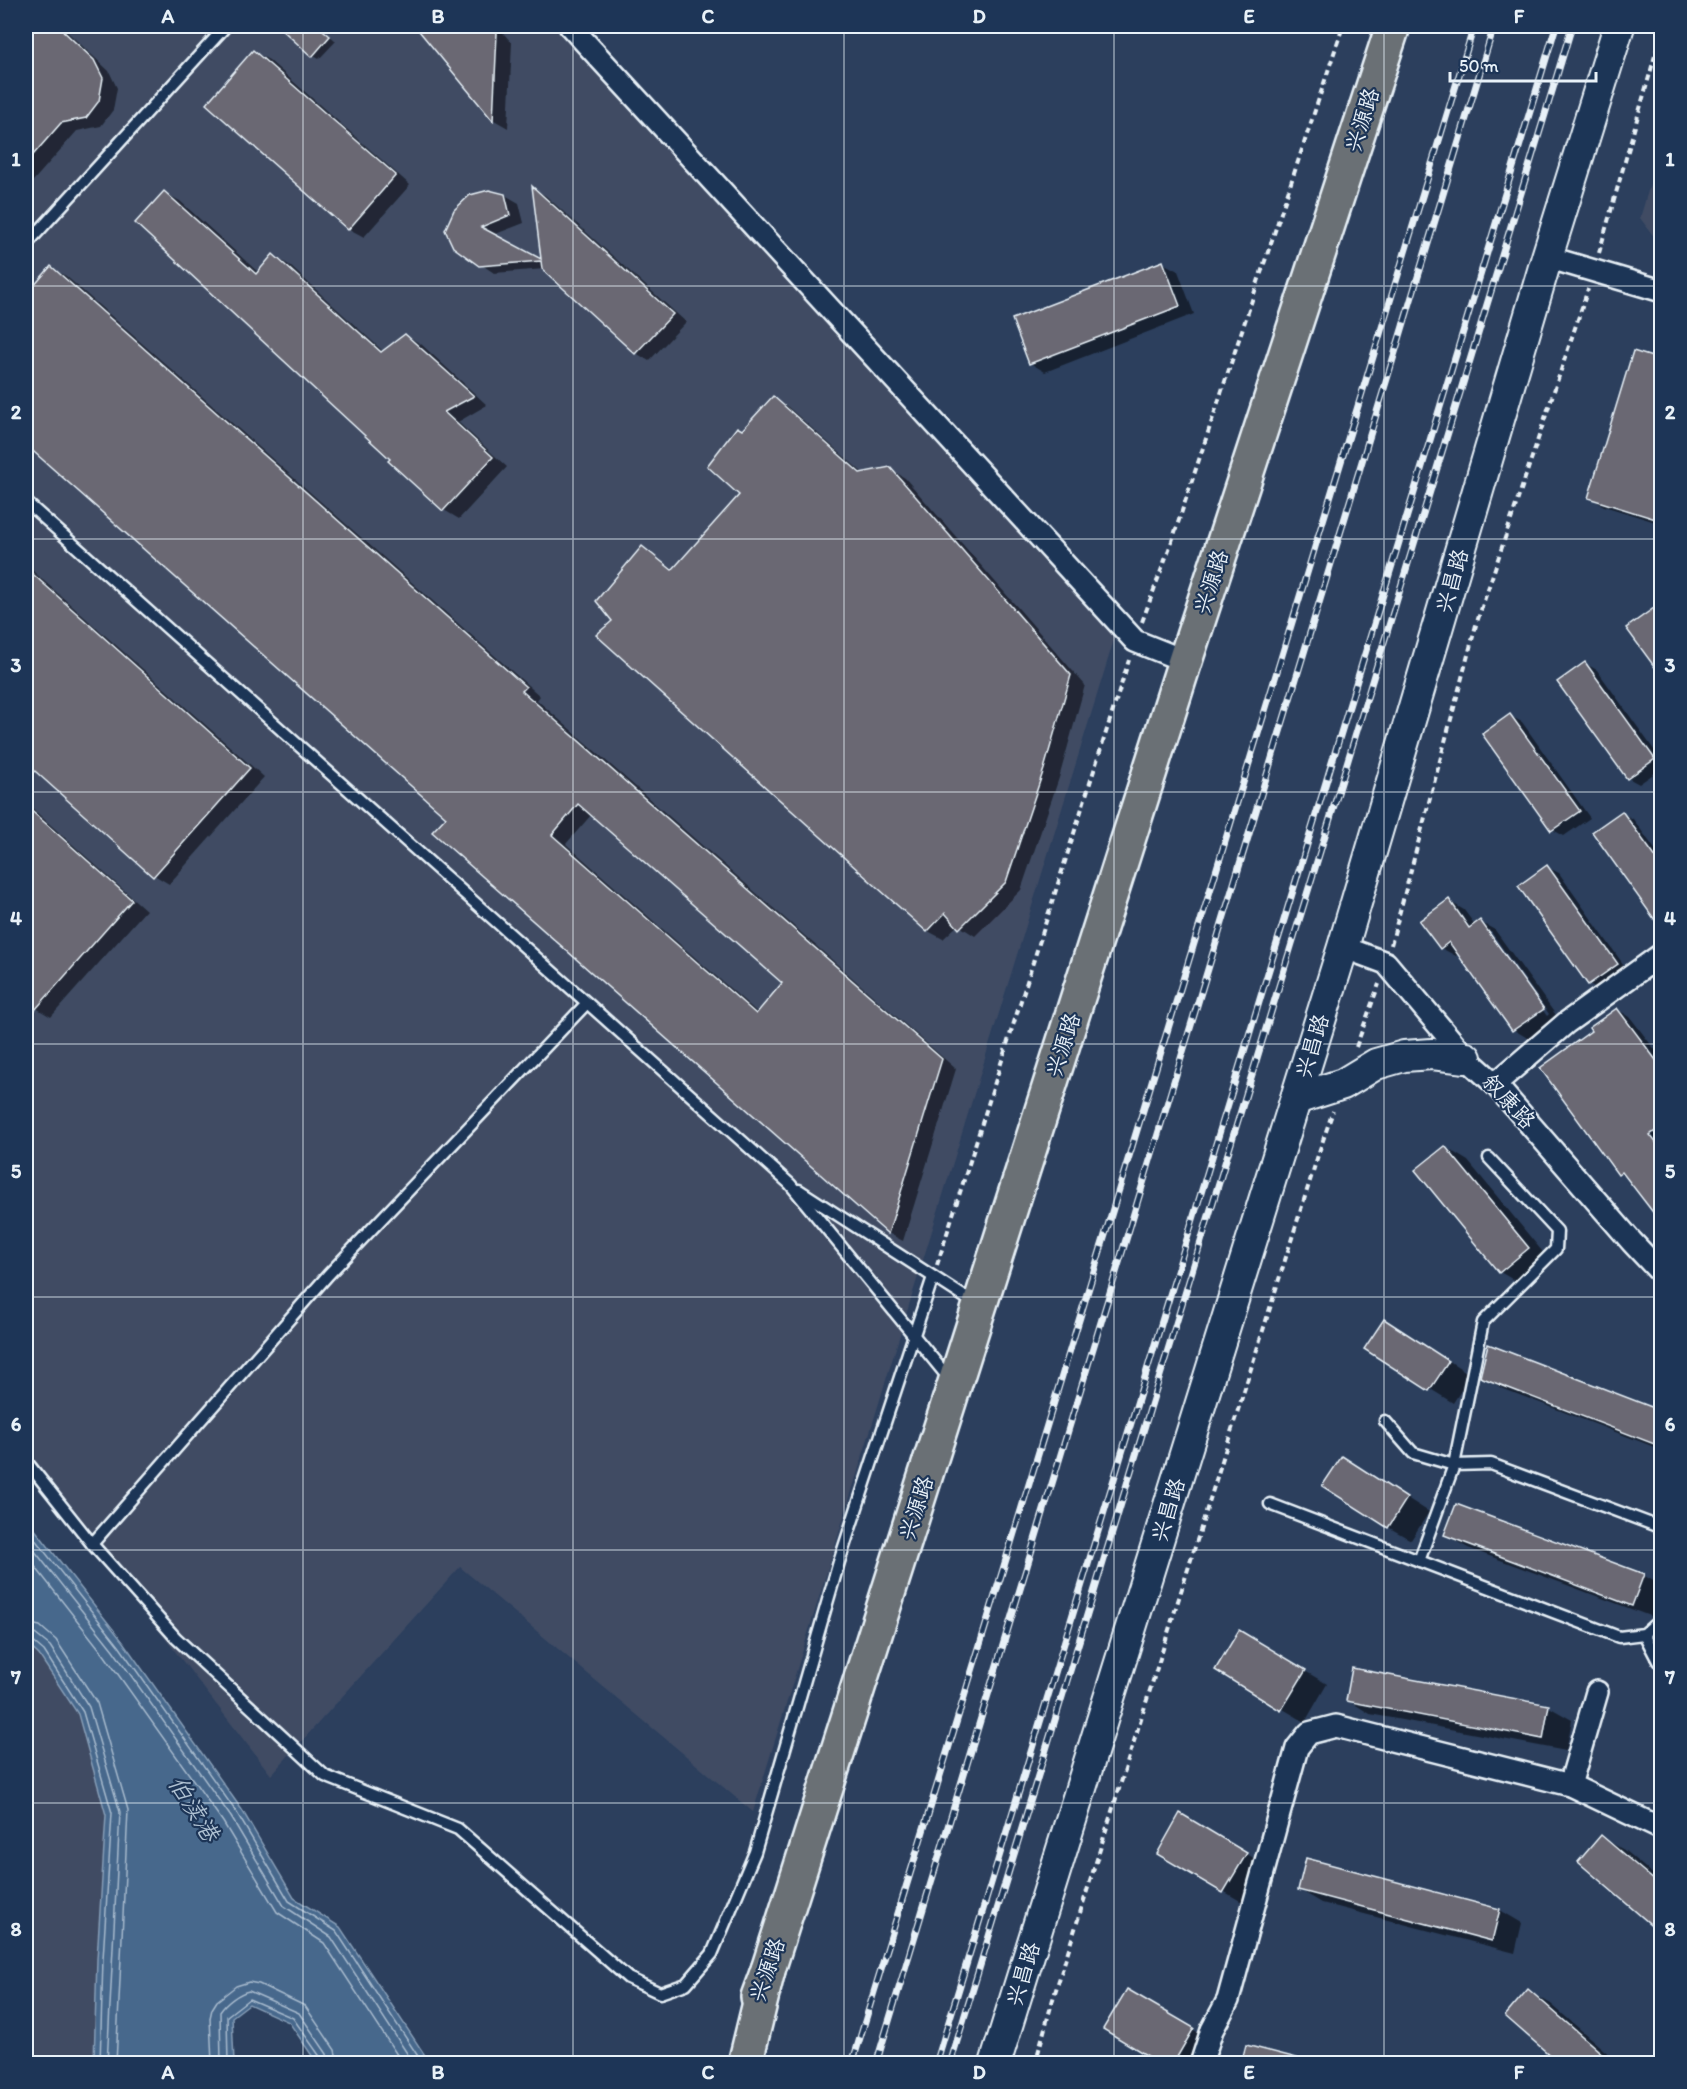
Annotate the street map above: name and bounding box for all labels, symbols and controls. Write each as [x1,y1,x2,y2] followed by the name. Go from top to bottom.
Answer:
[161,4,175,28] text: A
[432,4,445,28] text: B
[702,4,715,28] text: C
[972,4,986,28] text: D
[1243,4,1255,28] text: E
[1514,4,1525,28] text: F
[1450,45,1596,83] scale bar
[1459,55,1499,77] text: 50 m
[1339,84,1385,156] street label: 兴源路
[11,147,21,171] text: 1
[1665,147,1675,171] text: 1
[11,400,22,424] text: 2
[1665,400,1676,424] text: 2
[1188,546,1234,618] street label: 兴源路
[1430,546,1474,616] street label: 兴昌路
[11,653,22,677] text: 3
[1665,653,1676,677] text: 3
[10,906,22,930] text: 4
[1664,906,1676,930] text: 4
[1040,1009,1086,1081] street label: 兴源路
[1289,1010,1335,1082] street label: 兴昌路
[1477,1068,1541,1134] street label: 叙康路
[11,1159,22,1183] text: 5
[1665,1159,1676,1183] text: 5
[11,1412,22,1436] text: 6
[1665,1412,1676,1436] text: 6
[893,1472,939,1544] street label: 兴源路
[1145,1474,1191,1546] street label: 兴昌路
[10,1665,21,1689] text: 7
[1664,1665,1675,1689] text: 7
[163,1770,226,1848] water label: 伯渎港
[11,1917,22,1941] text: 8
[1665,1917,1676,1941] text: 8
[743,1934,791,2006] street label: 兴源路
[1000,1938,1046,2010] street label: 兴昌路
[161,2060,175,2084] text: A
[432,2060,445,2084] text: B
[702,2060,715,2084] text: C
[972,2060,986,2084] text: D
[1243,2060,1255,2084] text: E
[1514,2060,1525,2084] text: F

